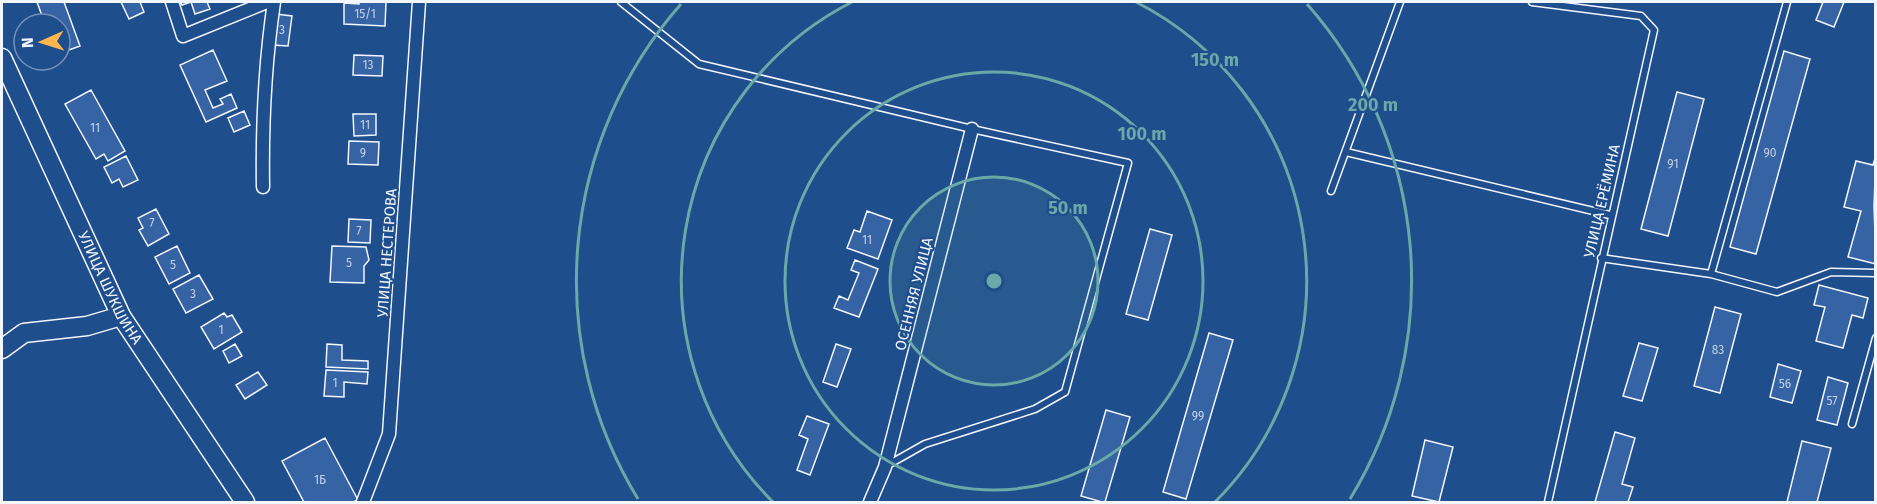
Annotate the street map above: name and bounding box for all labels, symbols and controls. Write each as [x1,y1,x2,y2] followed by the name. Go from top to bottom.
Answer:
[354,7,376,21] house number: 15/1
[12,12,72,72] north arrow
[279,23,285,37] house number: 3
[18,37,37,49] text: N
[1191,49,1239,71] text: 150 m
[362,58,374,72] house number: 13
[1348,94,1398,116] text: 200 m
[360,118,370,132] house number: 11
[90,121,100,135] house number: 11
[1118,123,1166,145] text: 100 m
[1580,142,1624,259] street label: УЛИЦА ЕРЁМИНА
[360,146,366,160] house number: 9
[1764,146,1777,160] house number: 90
[1667,157,1679,171] house number: 91
[374,188,401,318] street label: УЛИЦА НЕСТЕРОВА
[1048,197,1088,219] text: 50 m
[149,216,155,230] house number: 7
[356,224,362,238] house number: 7
[74,228,146,348] street label: УЛИЦА ШУКШИНА
[862,233,872,247] house number: 11
[891,235,937,352] street label: ОСЕННЯЯ УЛИЦА
[346,256,352,270] house number: 5
[170,258,176,272] house number: 5
[984,271,1004,291] centre of rings
[190,287,196,301] house number: 3
[218,323,224,337] house number: 1
[1712,343,1724,357] house number: 83
[332,376,338,390] house number: 1
[1779,377,1791,391] house number: 56
[1826,394,1838,408] house number: 57
[1192,409,1204,423] house number: 99
[314,473,326,487] house number: 1Б

